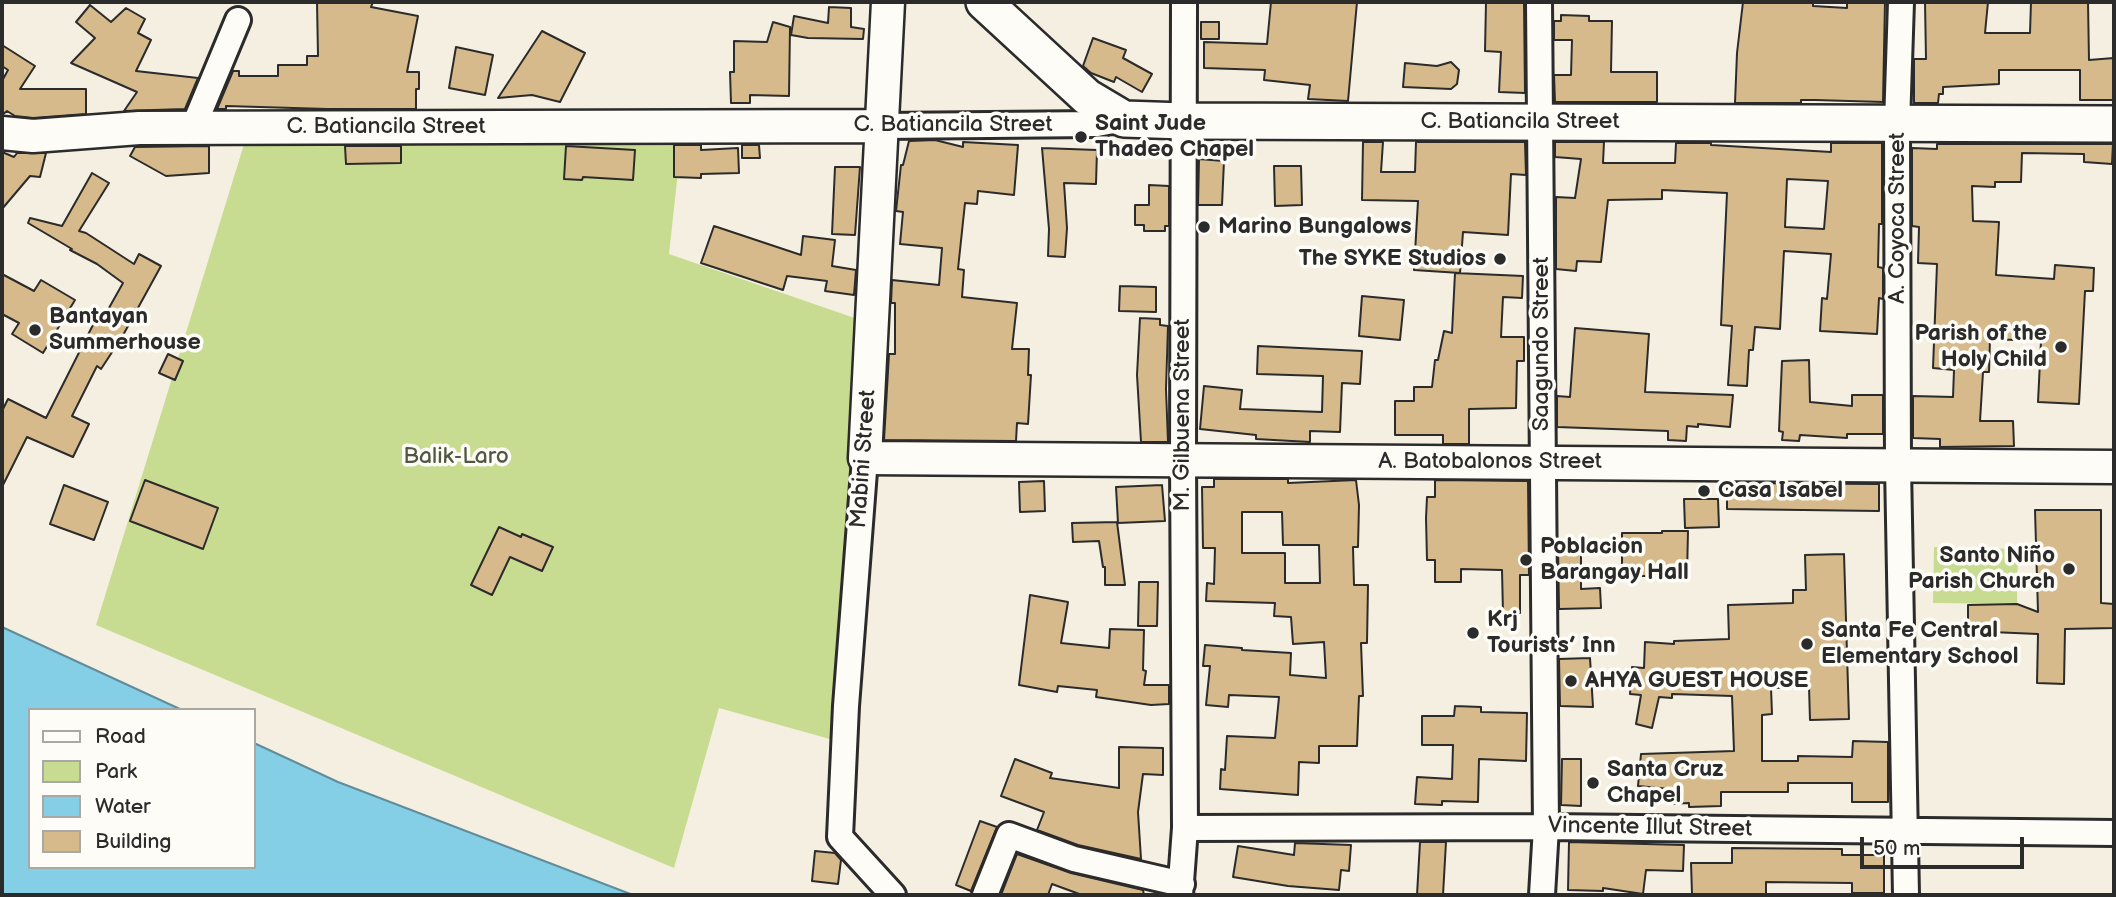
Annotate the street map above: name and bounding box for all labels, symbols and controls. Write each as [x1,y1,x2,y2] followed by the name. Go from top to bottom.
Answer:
[1421,108,1619,136] street label: C. Batiancila Street
[1095,110,1254,164] place label: Saint Jude Thadeo Chapel
[854,111,1052,139] street label: C. Batiancila Street
[287,113,485,141] street label: C. Batiancila Street
[1073,129,1089,145] marker: Saint Jude Thadeo Chapel
[1884,132,1912,304] street label: A. Coyoca Street
[1218,213,1411,241] place label: Marino Bungalows
[1196,219,1212,235] marker: Marino Bungalows
[1299,245,1486,273] place label: The SYKE Studios
[1492,251,1508,267] marker: The SYKE Studios
[1528,257,1556,431] street label: Saagundo Street
[49,303,201,357] place label: Bantayan Summerhouse
[1169,319,1197,511] street label: M. Gilbuena Street
[1914,320,2047,374] place label: Parish of the Holy Child
[27,322,43,338] marker: Bantayan Summerhouse
[2053,339,2069,355] marker: Parish of the Holy Child
[845,389,883,529] street label: Mabini Street
[403,443,509,471] park label: Balik-Laro
[1378,448,1602,476] street label: A. Batobalonos Street
[1718,477,1843,505] place label: Casa Isabel
[1696,483,1712,499] marker: Casa Isabel
[1540,533,1689,587] place label: Poblacion Barangay Hall
[1908,542,2055,596] place label: Santo Niño Parish Church
[1518,552,1534,568] marker: Poblacion Barangay Hall
[2061,561,2077,577] marker: Santo Niño Parish Church
[1487,606,1616,660] place label: Krj Tourists’ Inn
[1821,617,2019,671] place label: Santa Fe Central Elementary School
[1465,625,1481,641] marker: Krj Tourists’ Inn
[1799,636,1815,652] marker: Santa Fe Central Elementary School
[1585,667,1808,695] place label: AHYA GUEST HOUSE
[1563,673,1579,689] marker: AHYA GUEST HOUSE
[28,708,256,869] legend
[95,724,146,749] text: Road
[1607,756,1723,810] place label: Santa Cruz Chapel
[95,759,137,784] text: Park
[1585,775,1601,791] marker: Santa Cruz Chapel
[95,794,151,819] text: Water
[1548,812,1752,844] street label: Vincente Illut Street
[1864,824,2028,868] scale bar
[95,829,171,854] text: Building
[1873,836,1920,861] text: 50 m

